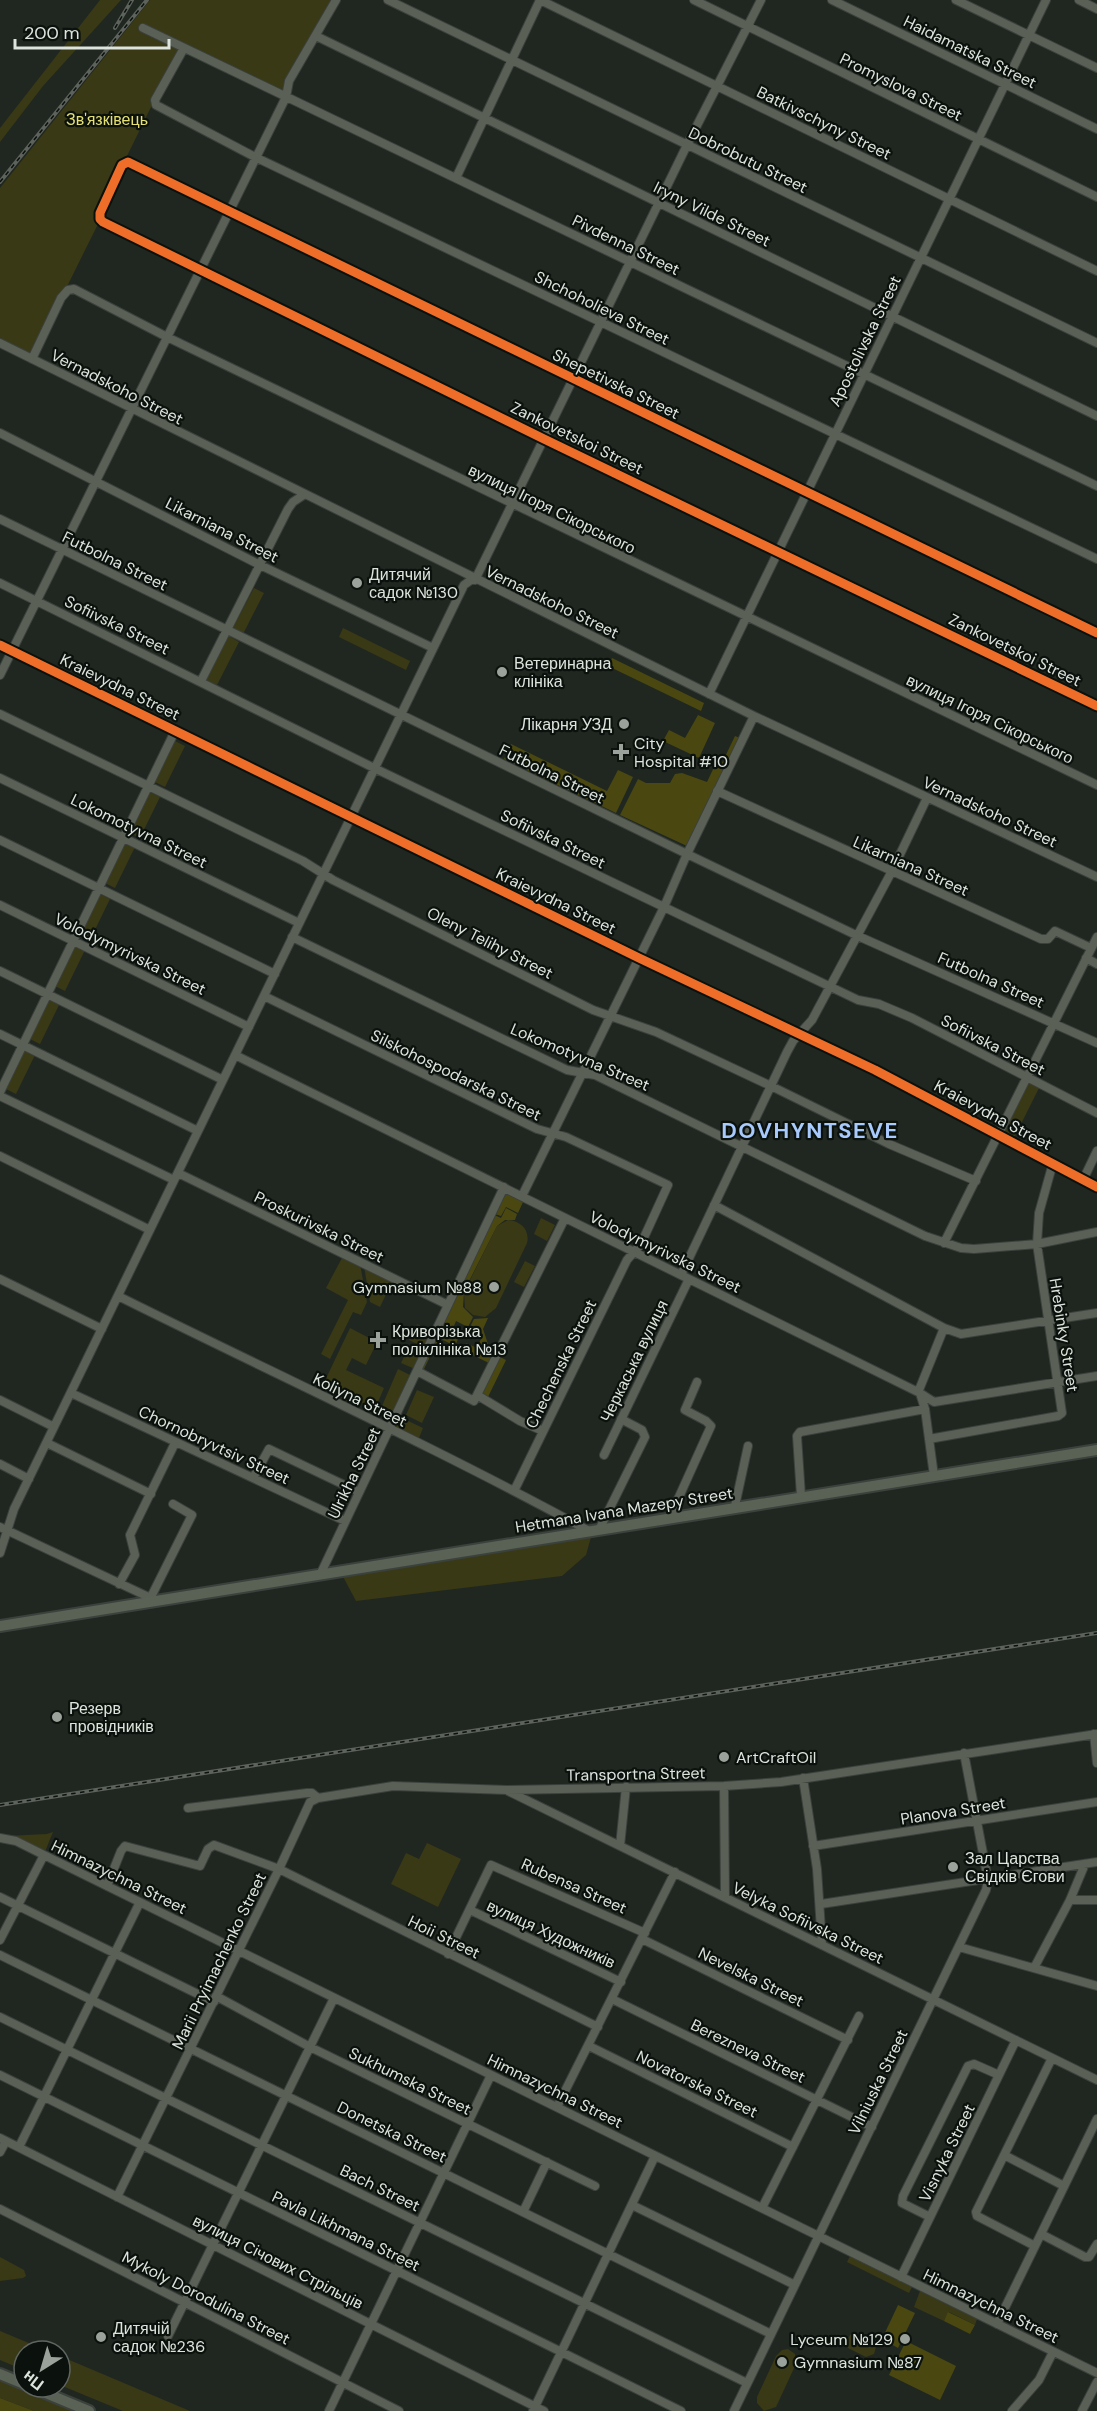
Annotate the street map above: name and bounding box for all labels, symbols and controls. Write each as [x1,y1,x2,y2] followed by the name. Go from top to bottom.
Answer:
[900,11,1040,93] street label: Haidamatska Street
[15,12,170,50] scale bar
[24,21,80,45] text: 200 m
[836,48,966,126] street label: Promyslova Street
[753,81,895,165] street label: Batkivschyny Street
[66,109,148,130] park label: Зв'язківець
[685,122,811,198] street label: Dobrobutu Street
[650,177,774,251] street label: Iryny Vilde Street
[569,210,683,280] street label: Pivdenna Street
[531,266,673,350] street label: Shchoholieva Street
[824,272,906,410] street label: Apostolivska Street
[549,344,683,424] street label: Shepetivska Street
[47,345,187,429] street label: Vernadskoho Street
[507,397,647,479] street label: Zankovetskoi Street
[465,459,639,559] street label: вулиця Ігоря Сікорського
[162,492,282,568] street label: Likarniana Street
[59,526,171,596] street label: Futbolna Street
[482,561,622,643] street label: Vernadskoho Street
[369,564,458,603] place label: Дитячий садок №130
[350,576,364,590] marker: Дитячий садок №130
[61,591,173,659] street label: Sofiivska Street
[945,609,1085,691] street label: Zankovetskoi Street
[57,649,183,725] street label: Kraievydna Street
[514,653,611,692] place label: Ветеринарна клініка
[495,665,509,679] marker: Ветеринарна клініка
[903,669,1077,769] street label: вулиця Ігоря Сікорського
[521,714,612,735] place label: Лікарня УЗД
[617,717,631,731] marker: Лікарня УЗД
[634,733,728,772] place label: City Hospital #10
[496,739,608,809] street label: Futbolna Street
[612,743,630,761] marker: City Hospital #10
[919,772,1061,852] street label: Vernadskoho Street
[67,789,211,873] street label: Lokomotyvna Street
[497,805,609,873] street label: Sofiivska Street
[850,831,972,901] street label: Likarniana Street
[493,863,619,939] street label: Kraievydna Street
[423,902,557,984] street label: Oleny Telihy Street
[51,908,209,1000] street label: Volodymyrivska Street
[934,947,1048,1013] street label: Futbolna Street
[937,1010,1049,1080] street label: Sofiivska Street
[507,1018,653,1096] street label: Lokomotyvna Street
[367,1025,545,1125] street label: Silskohospodarska Street
[930,1075,1056,1155] street label: Kraievydna Street
[721,1116,899,1145] district label: DOVHYNTSEVE
[251,1186,387,1268] street label: Proskurivska Street
[586,1206,744,1298] street label: Volodymyrivska Street
[1045,1276,1083,1394] street label: Hrebinky Street
[353,1277,482,1298] place label: Gymnasium №88
[487,1280,501,1294] marker: Gymnasium №88
[521,1296,601,1432] street label: Chechenska Street
[595,1296,673,1426] street label: Черкаська вулиця
[392,1321,507,1360] place label: Криворізька поліклініка №13
[369,1331,387,1349] marker: Криворізька поліклініка №13
[310,1368,410,1432] street label: Koliyna Street
[135,1401,293,1489] street label: Chornobryvtsiv Street
[323,1424,385,1522] street label: Ulrikha Street
[514,1482,734,1538] street label: Hetmana Ivana Mazepy Street
[69,1698,154,1737] place label: Резерв провідників
[50,1710,64,1724] marker: Резерв провідників
[736,1747,816,1768] place label: ArtCraftOil
[717,1750,731,1764] marker: ArtCraftOil
[566,1762,706,1786] street label: Transportna Street
[899,1792,1007,1830] street label: Planova Street
[48,1835,190,1919] street label: Himnazychna Street
[965,1848,1065,1887] place label: Зал Царства Свідків Єгови
[518,1853,630,1919] street label: Rubensa Street
[946,1860,960,1874] marker: Зал Царства Свідків Єгови
[167,1869,271,2053] street label: Marii Pryimachenko Street
[729,1877,887,1969] street label: Velyka Sofiivska Street
[483,1895,619,1973] street label: вулиця Художників
[404,1911,484,1963] street label: Hoii Street
[695,1942,807,2012] street label: Nevelska Street
[687,2014,809,2088] street label: Berezneva Street
[843,2026,913,2138] street label: Vilniuska Street
[345,2042,475,2120] street label: Sukhumska Street
[633,2046,761,2122] street label: Novatorska Street
[484,2049,626,2133] street label: Himnazychna Street
[334,2096,450,2168] street label: Donetska Street
[914,2100,980,2206] street label: Visnyka Street
[337,2160,423,2216] street label: Bach Street
[268,2186,424,2276] street label: Pavla Likhmana Street
[189,2210,367,2314] street label: вулиця Січових Стрільців
[118,2246,294,2350] street label: Mykoly Dorodulina Street
[920,2264,1062,2348] street label: Himnazychna Street
[113,2318,205,2357] place label: Дитячій садок №236
[790,2329,893,2350] place label: Lyceum №129
[94,2330,108,2344] marker: Дитячій садок №236
[898,2332,912,2346] marker: Lyceum №129
[12,2339,72,2399] north arrow
[794,2352,922,2373] place label: Gymnasium №87
[775,2355,789,2369] marker: Gymnasium №87
[19,2366,48,2395] text: Пн

